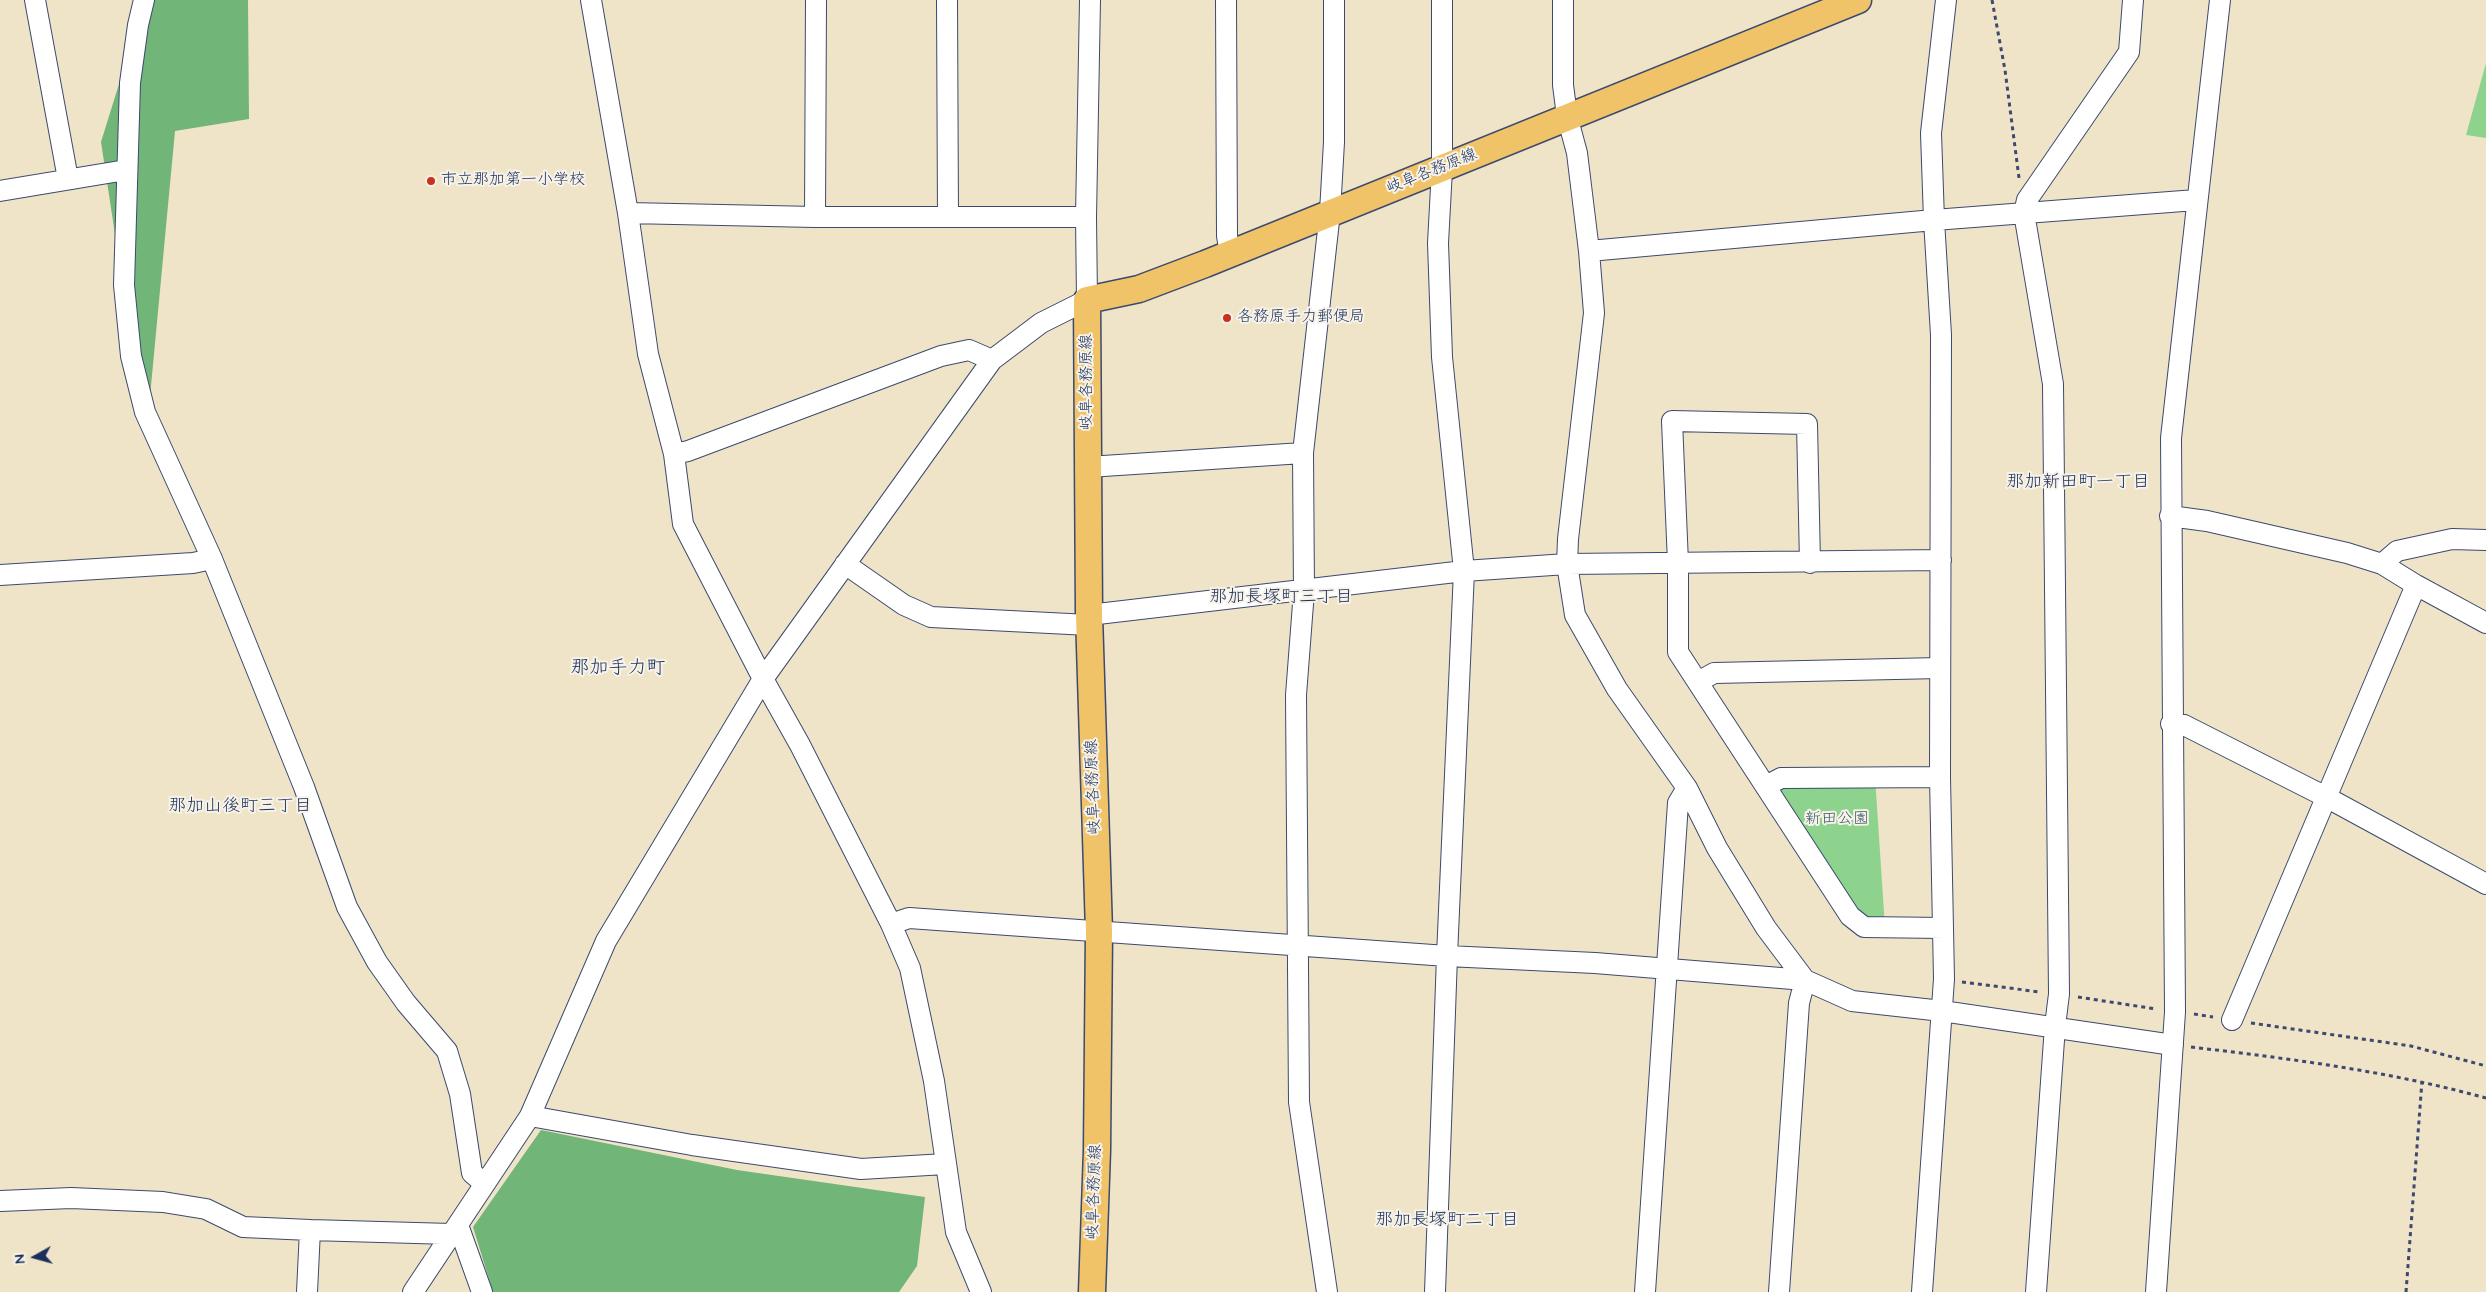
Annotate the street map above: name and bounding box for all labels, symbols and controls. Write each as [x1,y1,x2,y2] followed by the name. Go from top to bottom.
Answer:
[1384,145,1480,199] street label: 岐阜各務原線
[441,171,585,191] place label: 市立那加第一小学校
[425,175,437,187] marker: 市立那加第一小学校
[1237,308,1365,328] place label: 各務原手力郵便局
[1221,312,1233,324] marker: 各務原手力郵便局
[1078,334,1098,430] street label: 岐阜各務原線
[2006,472,2150,494] district label: 那加新田町一丁目
[1209,587,1353,609] district label: 那加長塚町三丁目
[571,658,665,680] district label: 那加手力町
[1083,739,1105,835] street label: 岐阜各務原線
[168,796,312,818] district label: 那加山後町三丁目
[1805,810,1869,830] park label: 新田公園
[1084,1144,1106,1240] street label: 岐阜各務原線
[1375,1210,1519,1232] district label: 那加長塚町二丁目
[10,1232,60,1282] north arrow
[10,1253,31,1264] text: N

